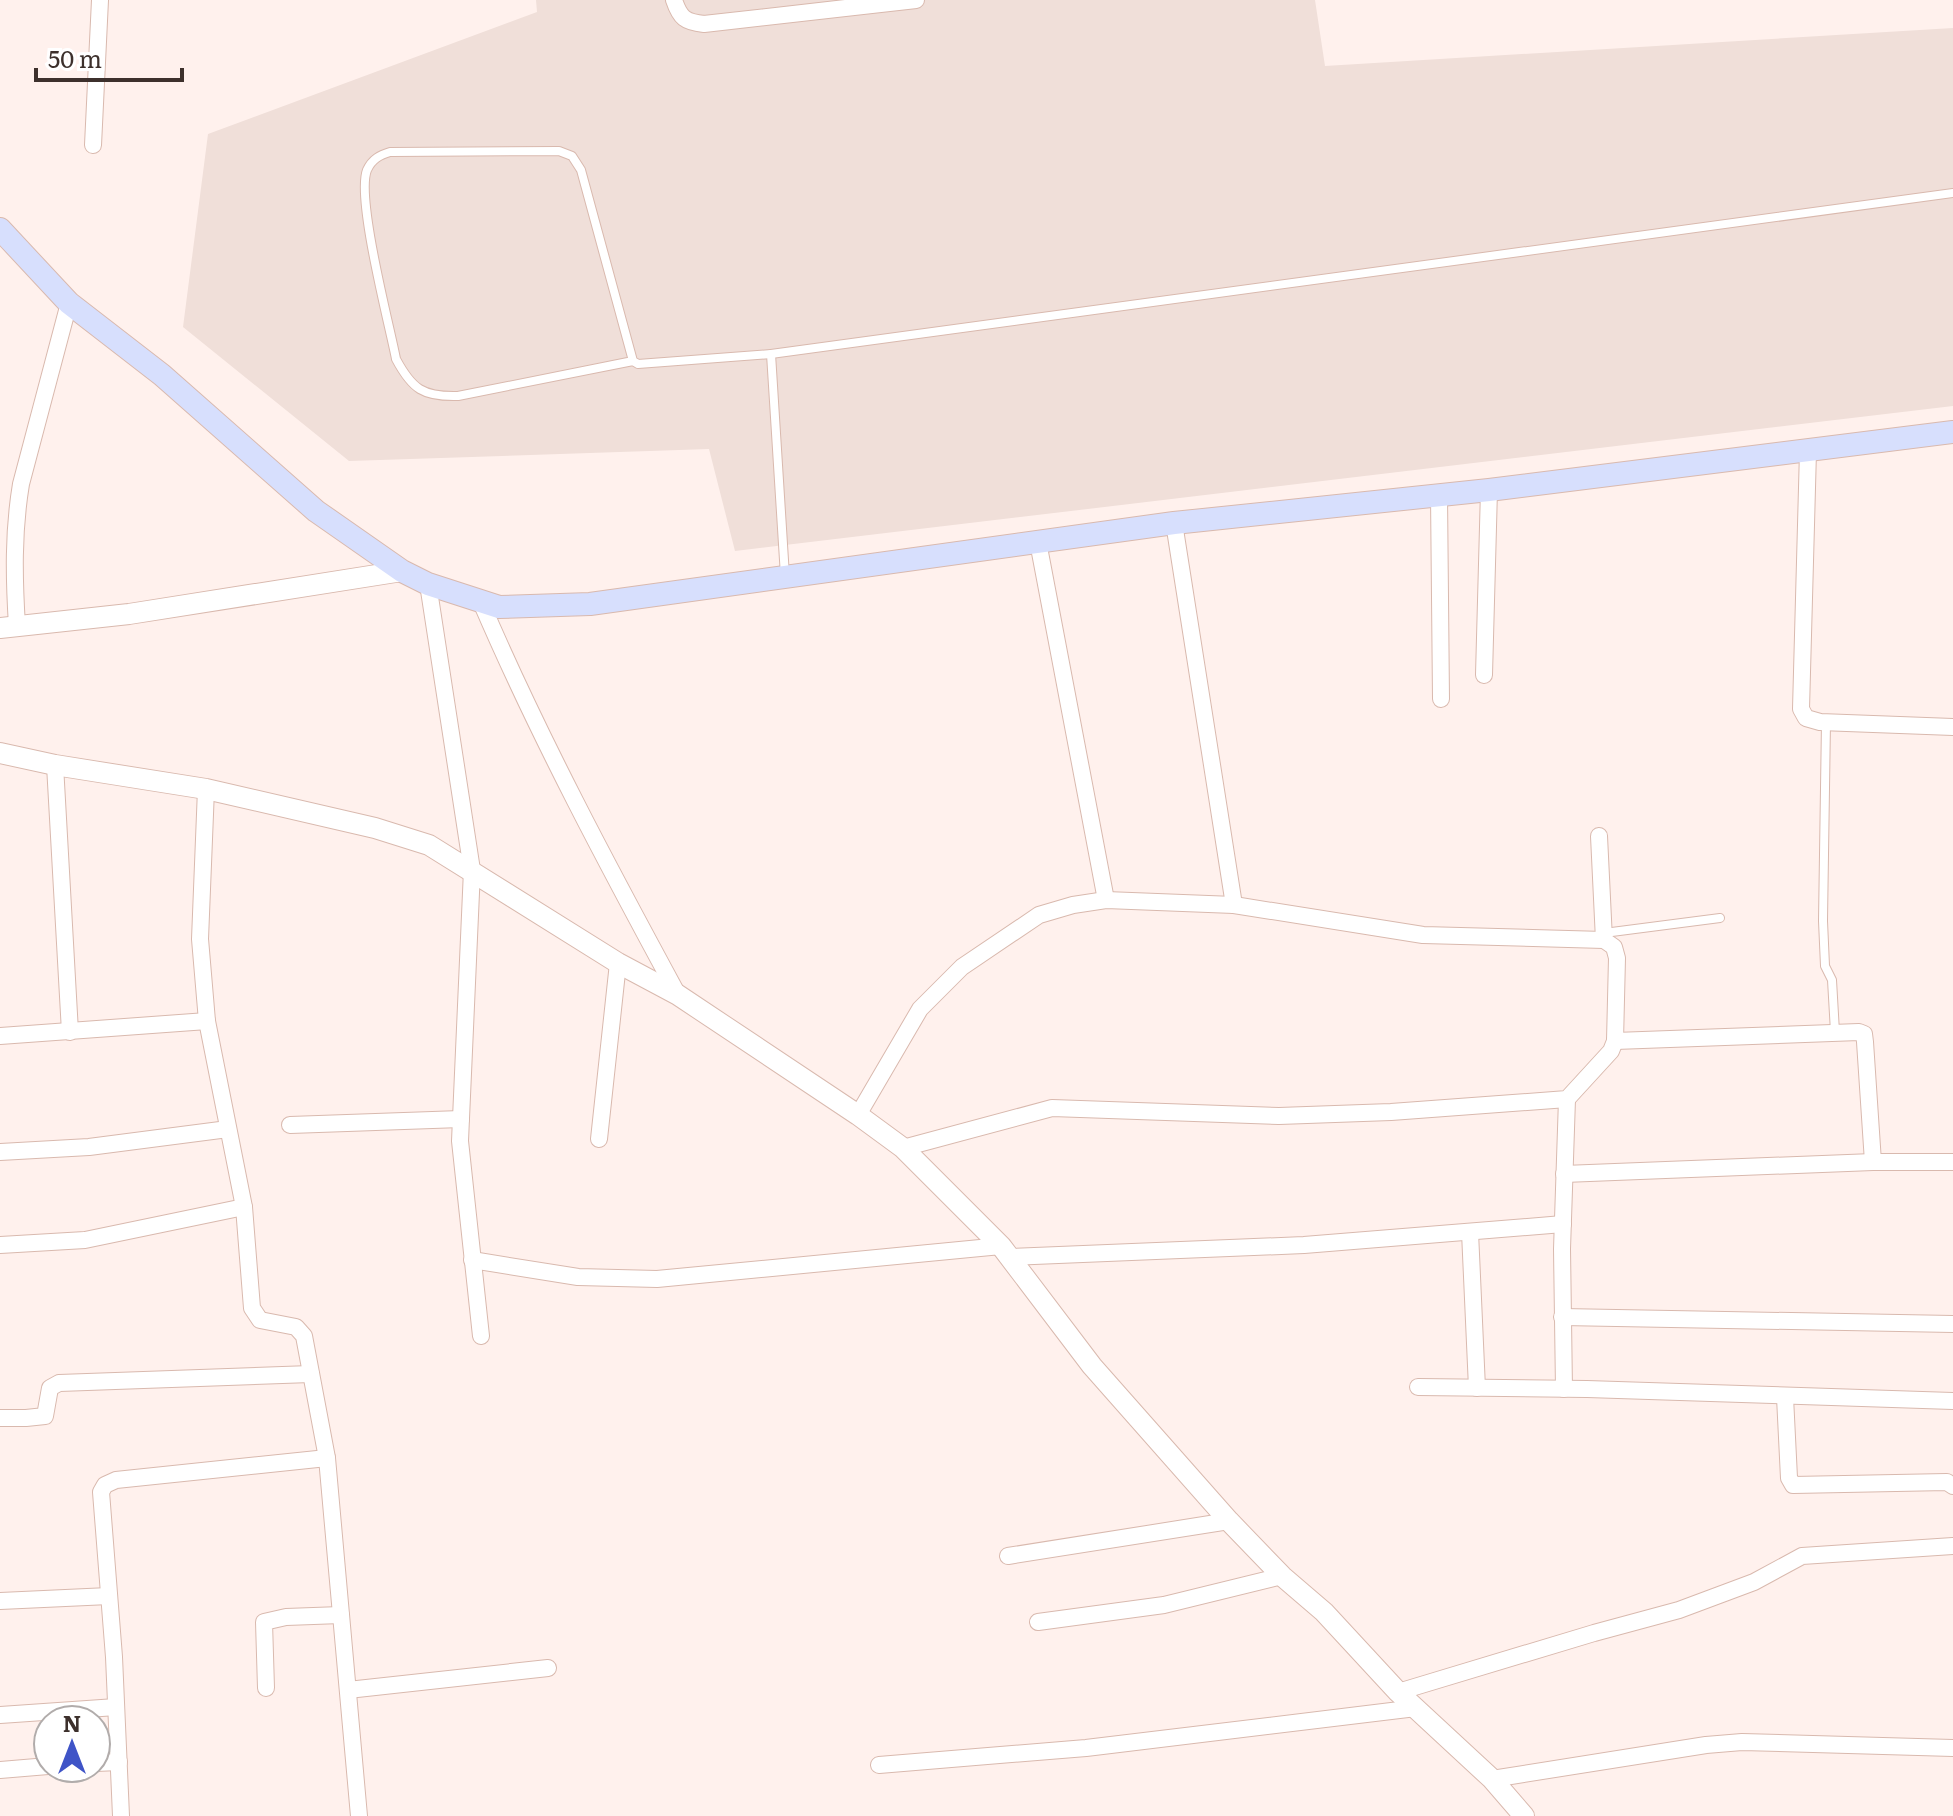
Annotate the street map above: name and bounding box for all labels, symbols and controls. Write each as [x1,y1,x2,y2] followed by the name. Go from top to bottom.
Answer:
[36,32,182,82] scale bar
[48,40,102,75] text: 50 m
[32,1704,112,1784] north arrow
[63,1706,81,1739] text: N

